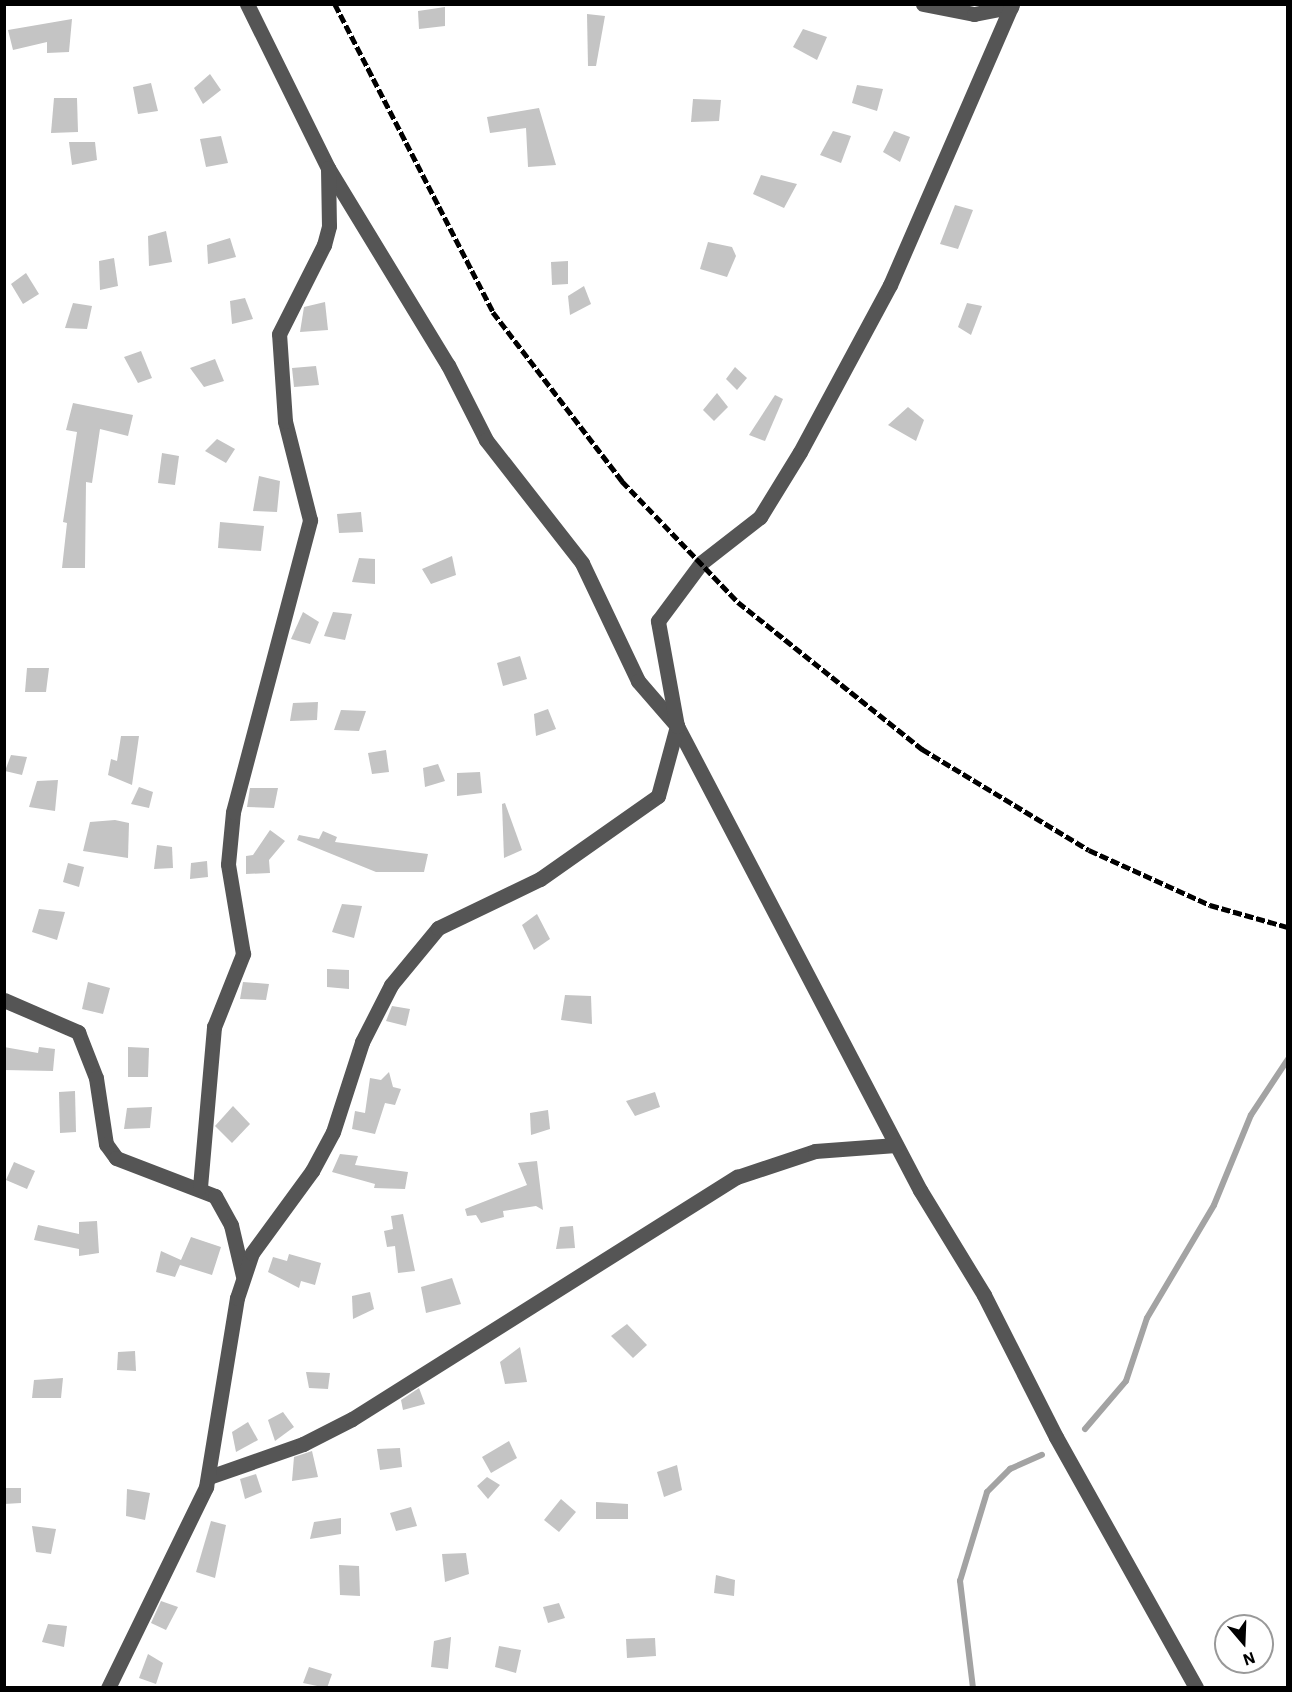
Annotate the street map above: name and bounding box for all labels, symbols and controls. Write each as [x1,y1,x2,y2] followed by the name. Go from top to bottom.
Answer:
[1214,1614,1274,1674] north arrow
[1240,1648,1258,1670] text: N

